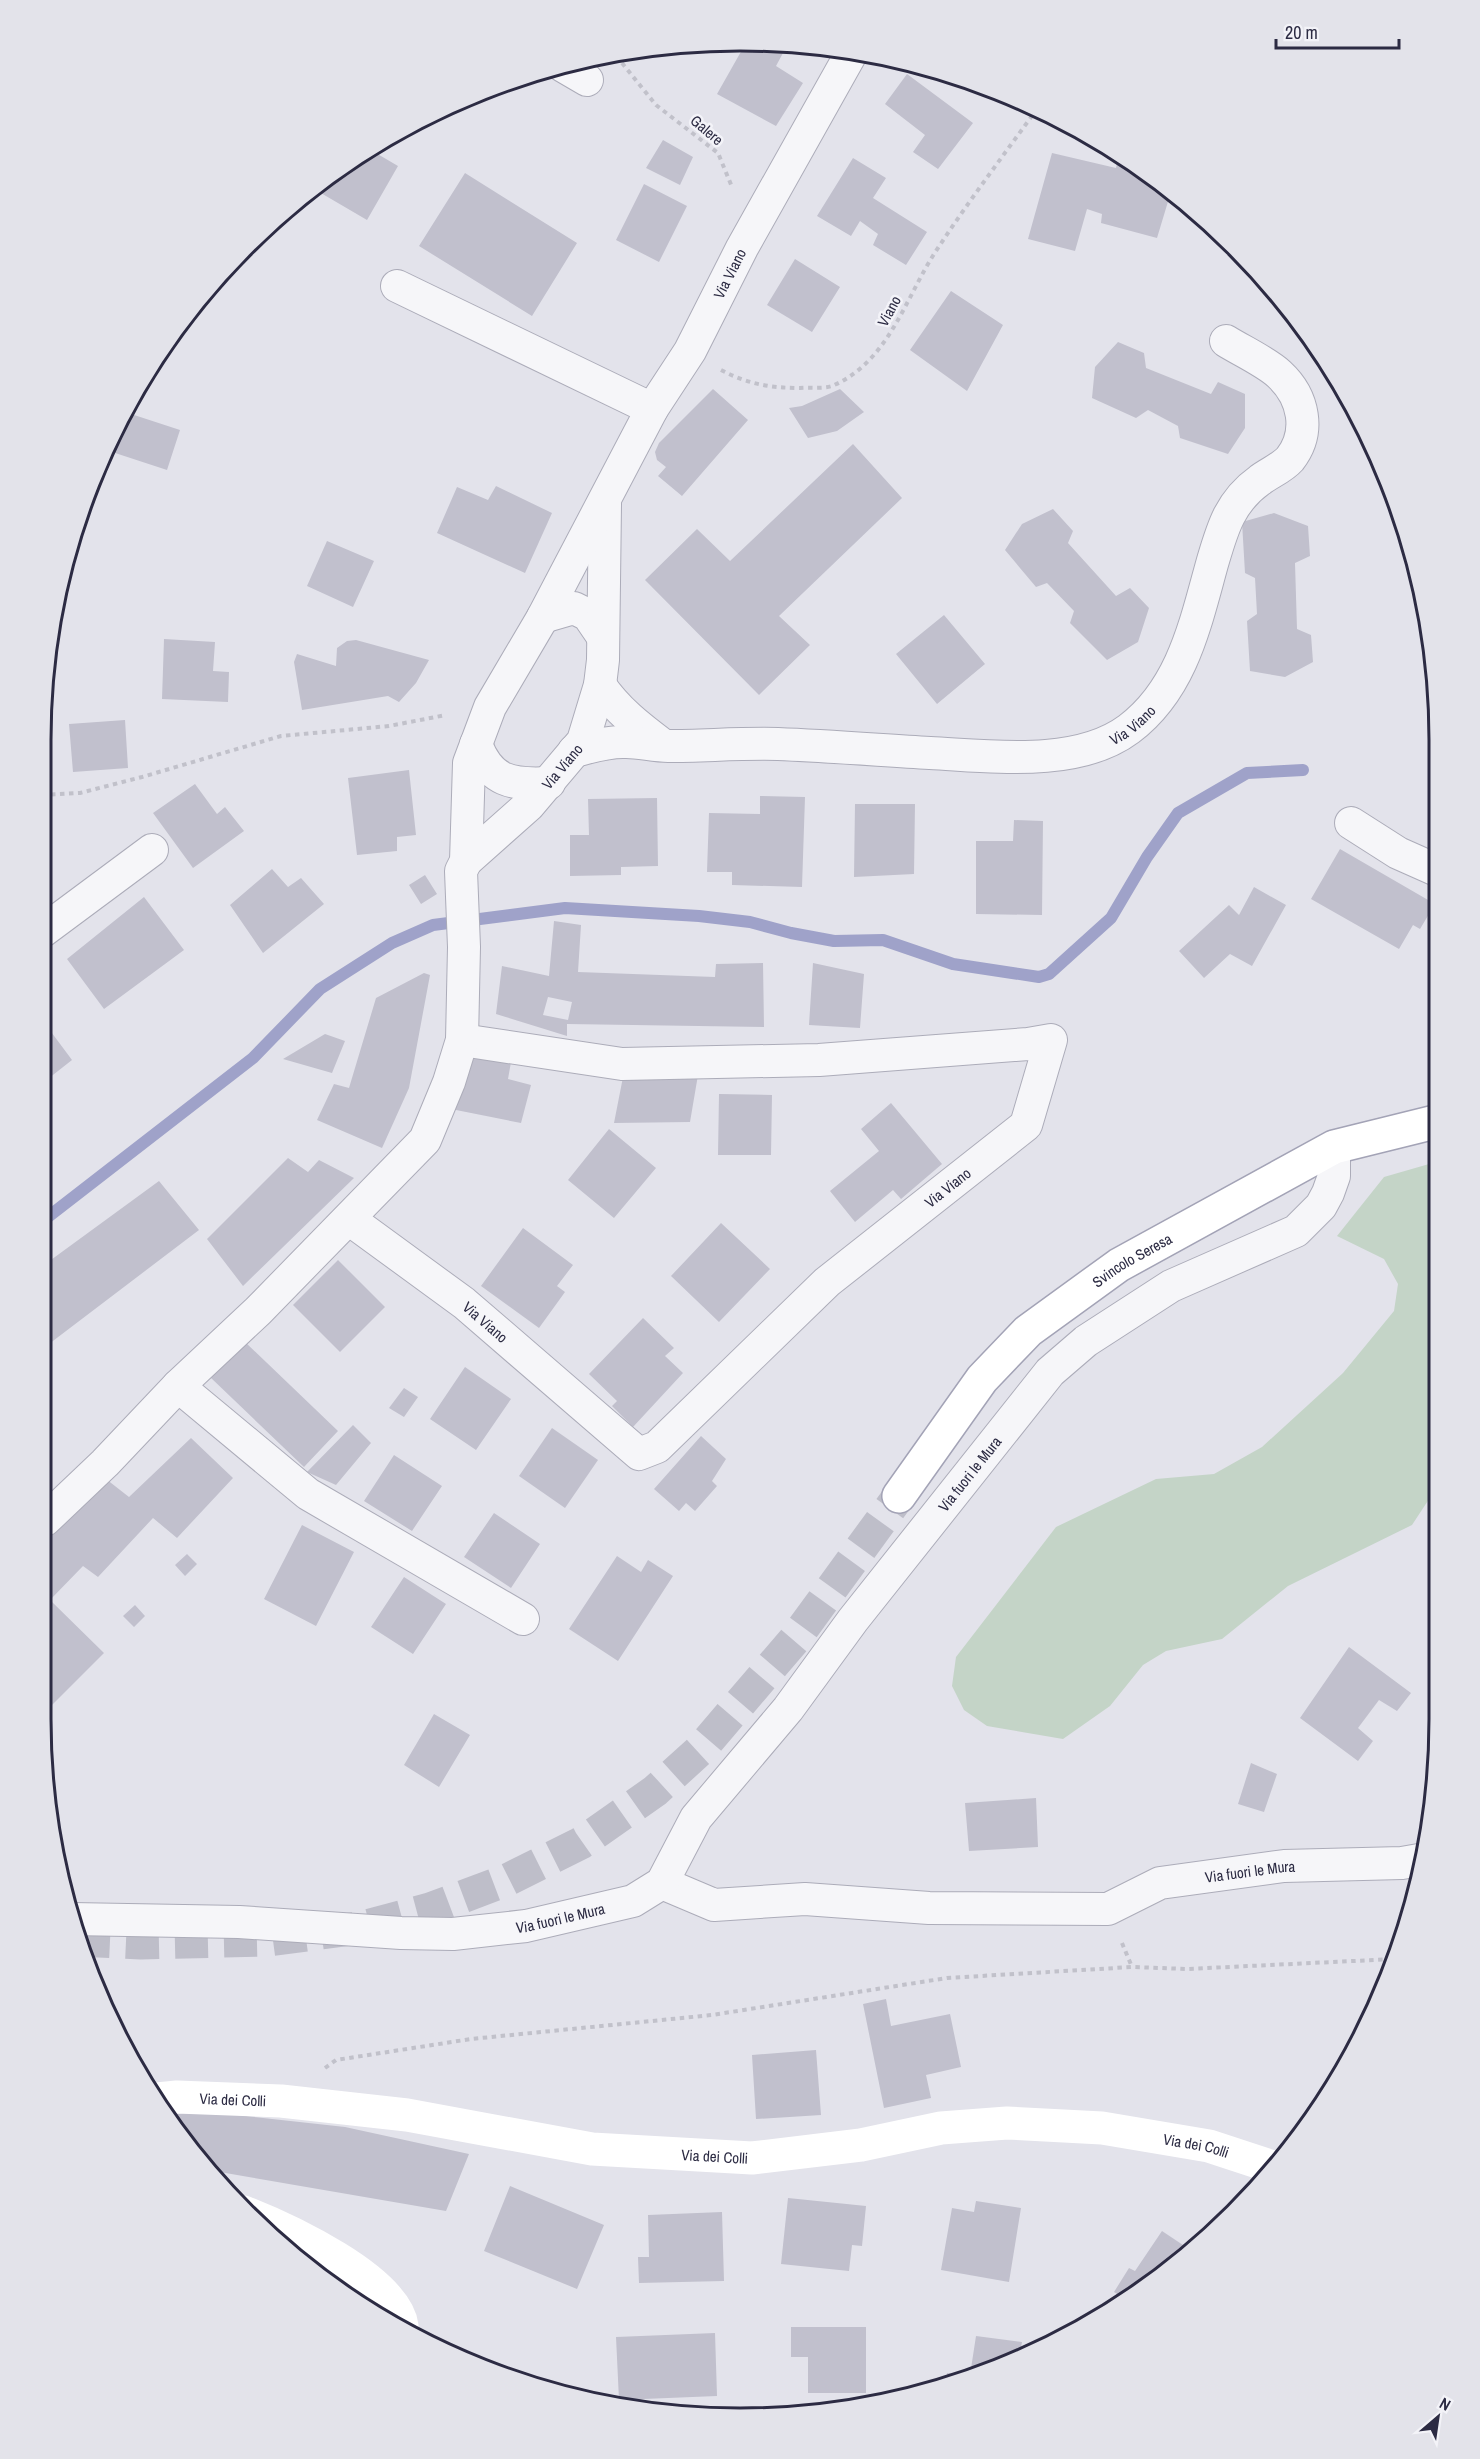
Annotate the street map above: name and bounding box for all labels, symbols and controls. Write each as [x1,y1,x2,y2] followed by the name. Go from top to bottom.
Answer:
[1276,12,1399,50] scale bar
[1285,20,1318,45] text: 20 m
[686,110,728,150] street label: Galere
[708,245,751,302] street label: Via Viano
[872,292,906,330] street label: Viano
[1106,700,1160,750] street label: Via Viano
[536,739,587,794] street label: Via Viano
[920,1162,975,1212] street label: Via Viano
[1088,1228,1175,1292] street label: Svincolo Seresa
[458,1296,513,1347] street label: Via Viano
[933,1431,1006,1516] street label: Via fuori le Mura
[1204,1855,1296,1887] street label: Via fuori le Mura
[515,1897,607,1938] street label: Via fuori le Mura
[199,2087,267,2111] street label: Via dei Colli
[1162,2128,1232,2162] street label: Via dei Colli
[681,2144,749,2168] street label: Via dei Colli
[1408,2387,1468,2447] north arrow
[1436,2392,1455,2416] text: N

